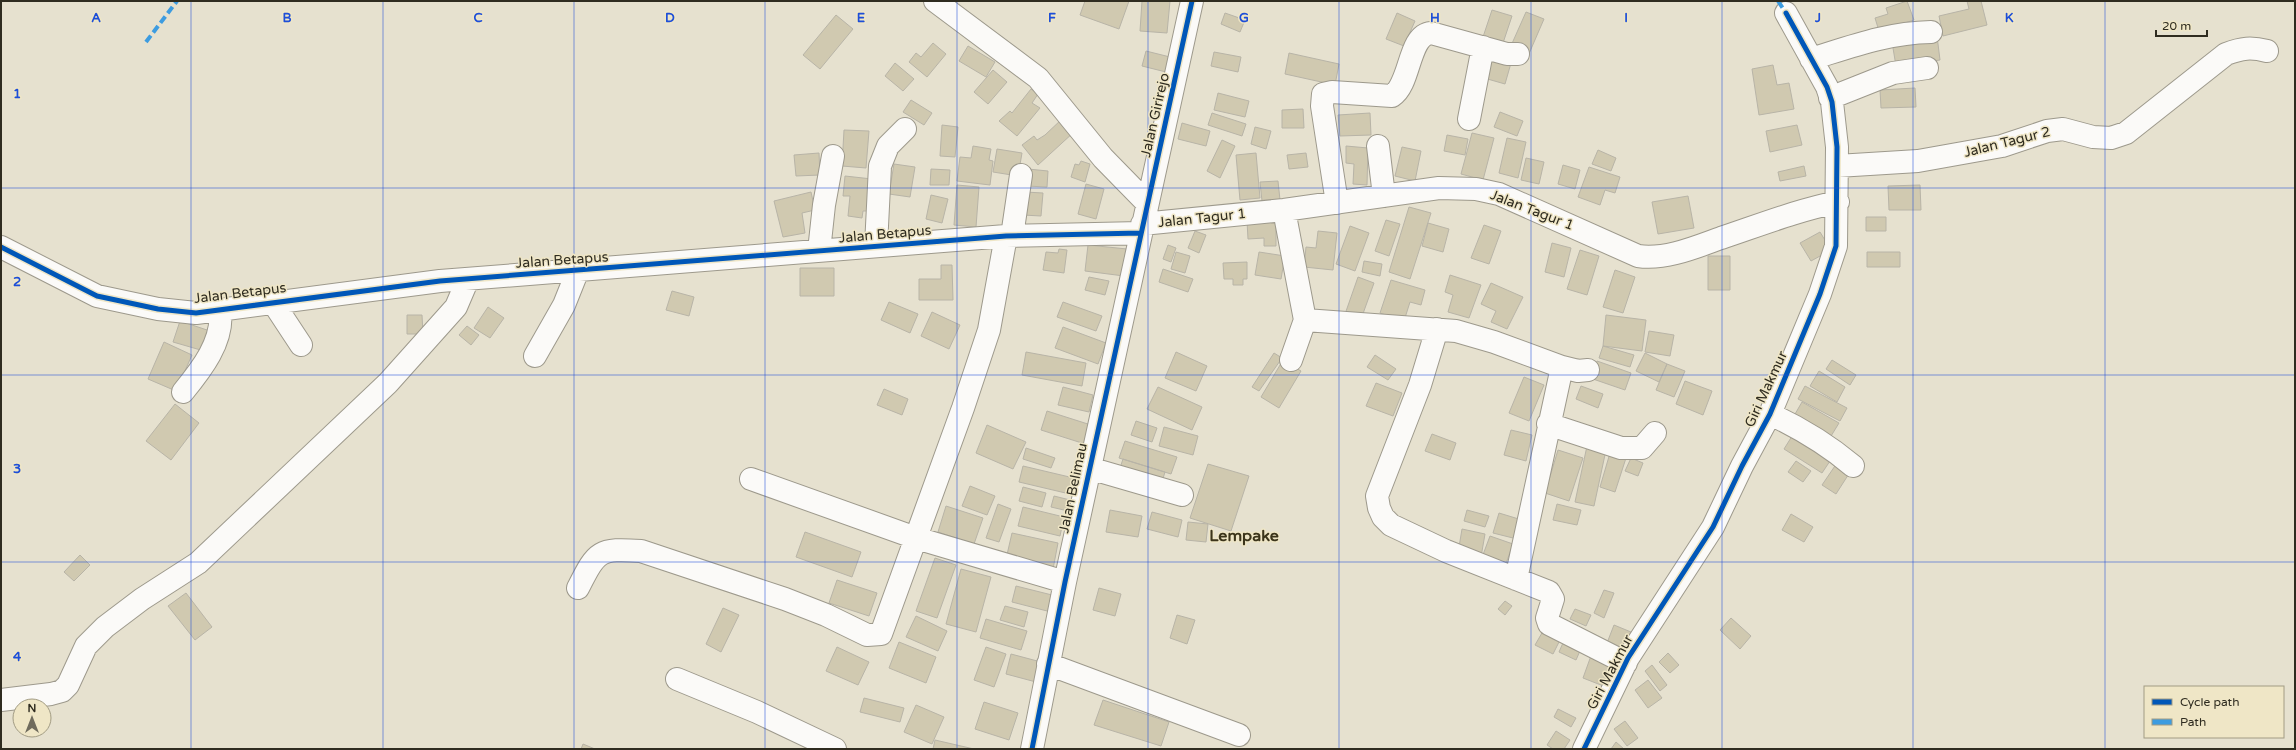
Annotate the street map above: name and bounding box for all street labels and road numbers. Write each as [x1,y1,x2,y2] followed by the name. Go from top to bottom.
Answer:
[1137,71,1173,159] street label: Jalan Girirejo
[1962,123,2052,161] street label: Jalan Tagur 2
[1488,186,1576,234] street label: Jalan Tagur 1
[1157,205,1247,231] street label: Jalan Tagur 1
[838,221,932,247] street label: Jalan Betapus
[515,248,609,272] street label: Jalan Betapus
[193,279,287,307] street label: Jalan Betapus
[1741,348,1791,430] street label: Giri Makmur
[1055,441,1091,535] street label: Jalan Belimau
[1583,631,1637,712] street label: Giri Makmur

